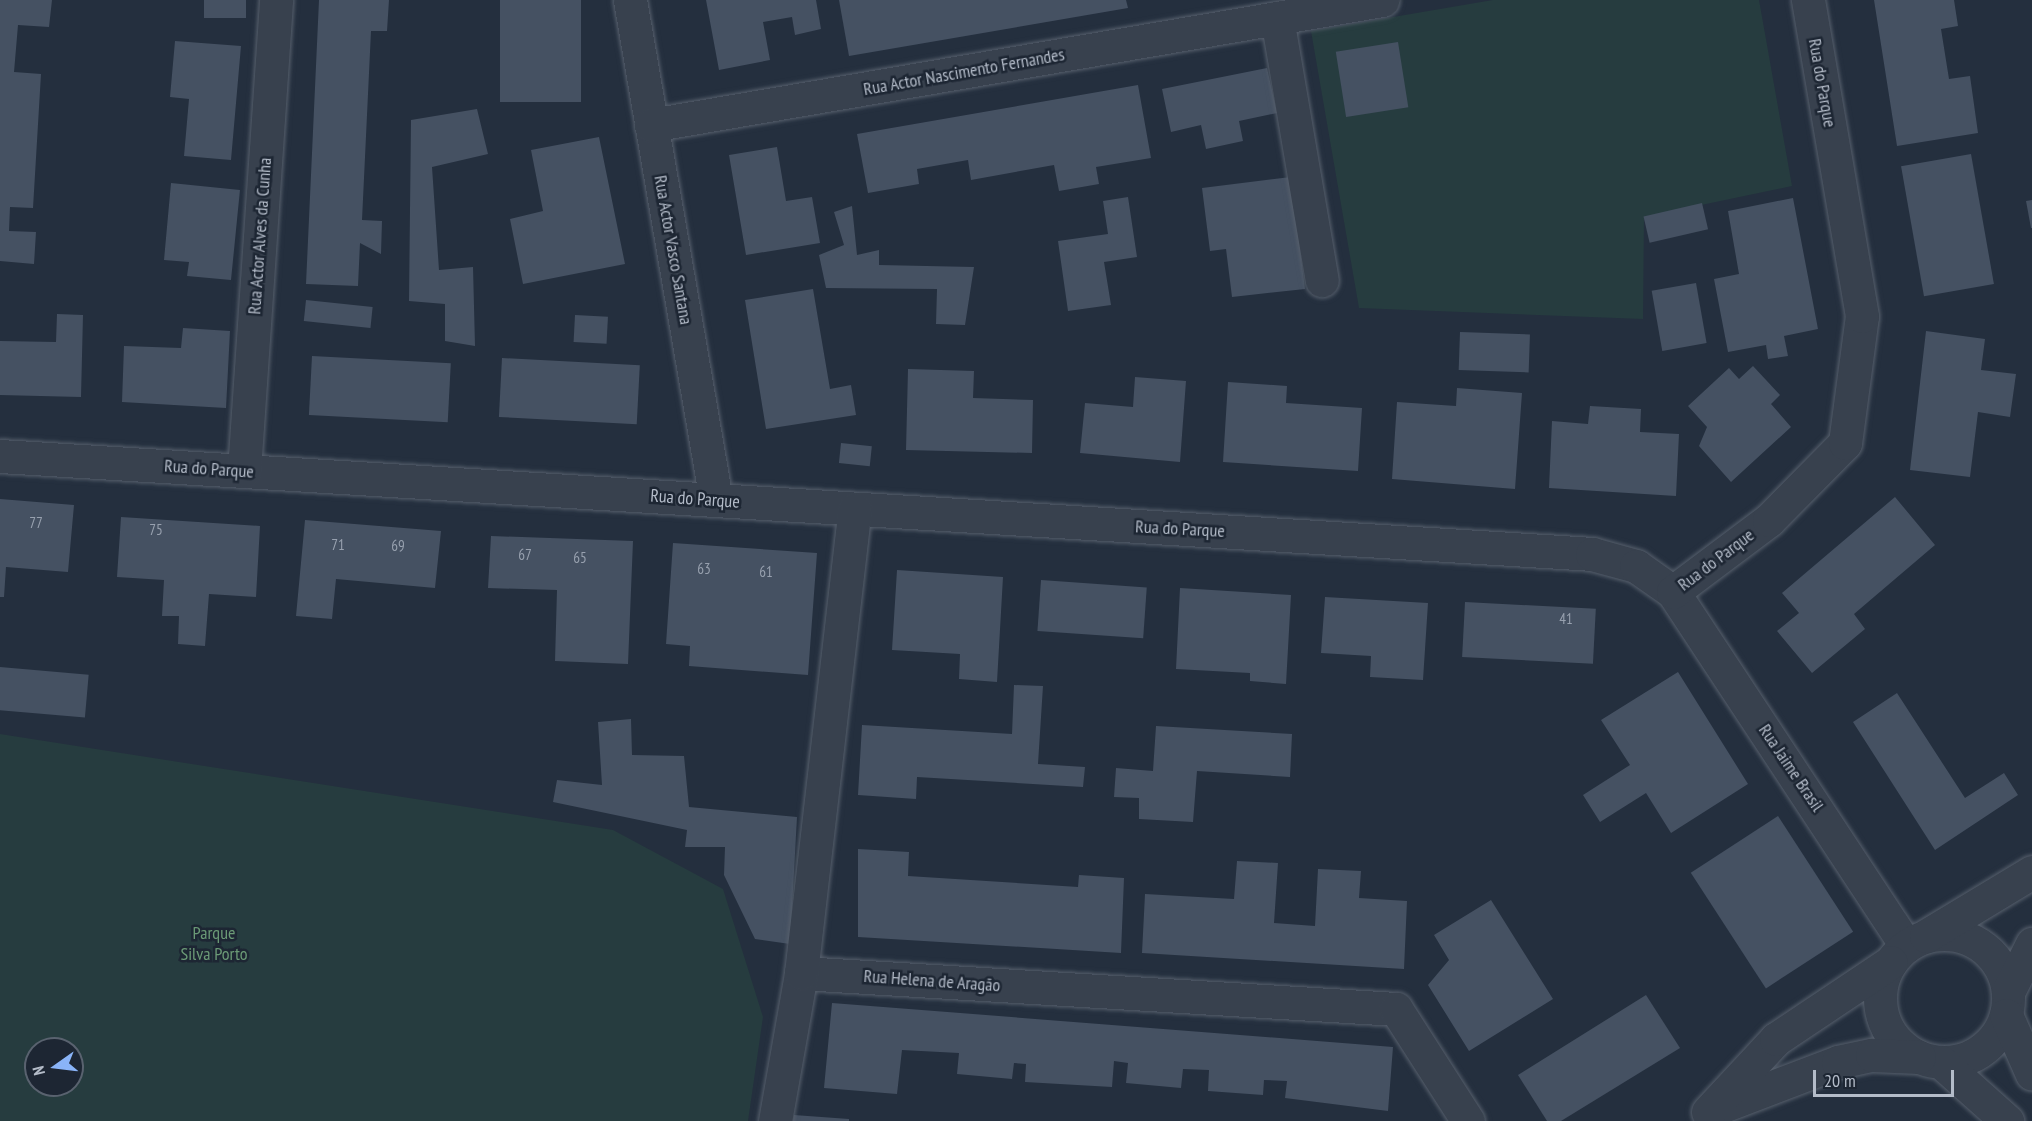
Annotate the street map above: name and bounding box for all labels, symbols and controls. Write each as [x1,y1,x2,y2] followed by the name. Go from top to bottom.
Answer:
[1804,37,1840,129] street label: Rua do Parque
[861,44,1067,100] street label: Rua Actor Nascimento Fernandes
[244,156,276,316] street label: Rua Actor Alves da Cunha
[649,173,697,327] street label: Rua Actor Vasco Santana
[164,455,254,483] street label: Rua do Parque
[650,485,740,513] street label: Rua do Parque
[29,514,43,532] house number: 77
[1135,516,1225,542] street label: Rua do Parque
[149,521,163,539] house number: 75
[1674,524,1758,596] street label: Rua do Parque
[331,536,345,554] house number: 71
[391,537,405,555] house number: 69
[518,546,532,564] house number: 67
[573,549,587,567] house number: 65
[697,560,711,578] house number: 63
[759,563,773,581] house number: 61
[1559,610,1573,628] house number: 41
[1754,720,1828,816] street label: Rua Jaime Brasil
[180,923,248,966] park label: Parque Silva Porto
[863,965,1001,997] street label: Rua Helena de Aragão
[24,1037,84,1097] north arrow
[1816,1058,1957,1096] scale bar
[28,1064,49,1077] text: N
[1824,1069,1856,1092] text: 20 m

